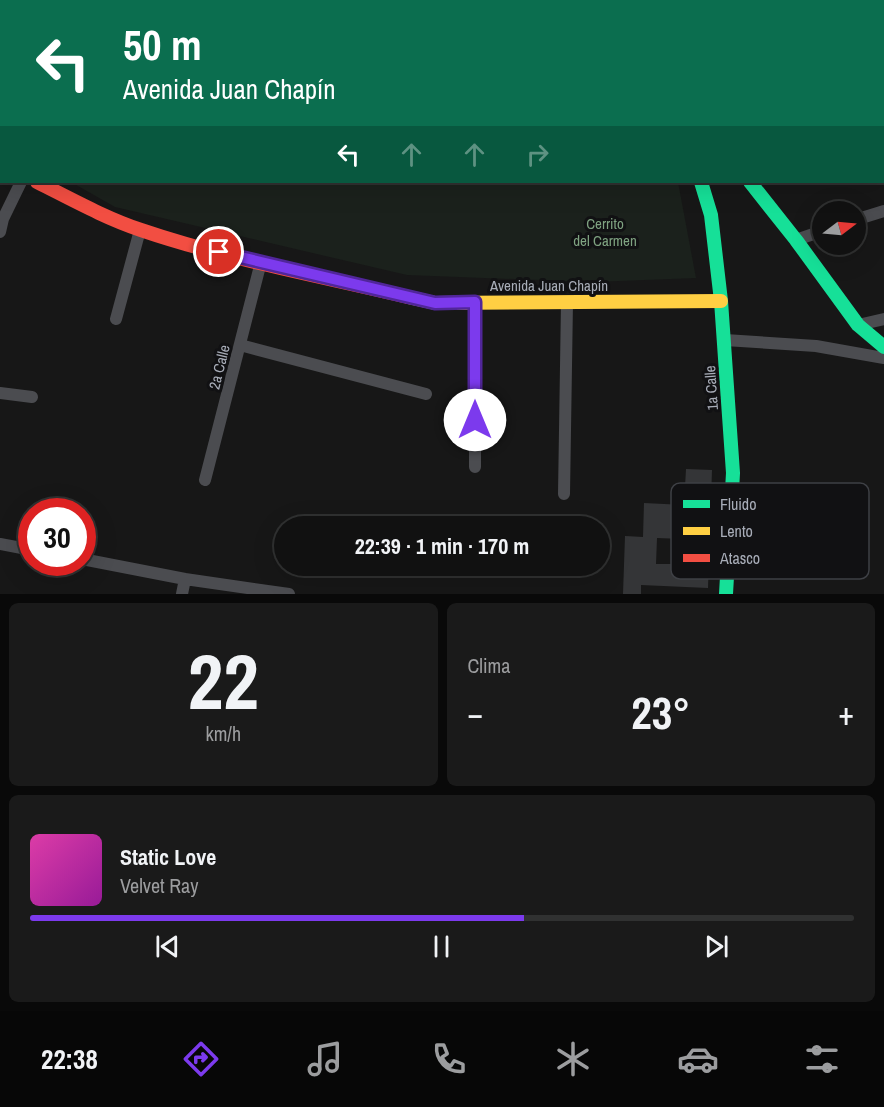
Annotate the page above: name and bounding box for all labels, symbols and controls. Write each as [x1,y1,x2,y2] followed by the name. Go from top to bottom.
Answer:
[123,17,202,73] text: 50 m
[24,24,102,102] icon: left
[123,71,336,107] text: Avenida Juan Chapín
[332,138,365,171] icon: left
[395,138,428,171] icon: ahead
[458,138,491,171] icon: ahead
[521,138,554,171] icon: right
[812,201,866,255] north arrow
[812,201,866,255] map controls
[573,213,637,251] park label: Cerrito del Carmen
[193,226,244,277] pin
[202,235,235,268] icon: arrive
[489,275,608,296] street label: Avenida Juan Chapín
[203,342,235,391] street label: 2a Calle
[699,365,723,411] street label: 1a Calle
[443,388,507,452] position arrow
[671,483,869,579] legend
[720,493,756,515] text: Fluido
[18,498,96,576] speed limit sign: 30
[720,520,753,542] text: Lento
[355,531,529,561] text: 22:39 · 1 min · 170 m
[719,547,760,569] text: Atasco
[188,628,259,733] text: 22
[468,652,510,679] text: Clima
[631,682,690,743] text: 23°
[468,691,483,735] text: −
[838,691,854,735] text: +
[205,720,241,747] text: km/h
[120,842,216,872] text: Static Love
[120,872,198,899] text: Velvet Ray
[151,930,184,963] icon: previous
[425,930,458,963] icon: pause
[700,930,733,963] icon: next
[180,1038,222,1080] icon: directions
[304,1038,346,1080] icon: music
[428,1038,470,1080] icon: phone
[552,1038,594,1080] icon: climate
[677,1038,719,1080] icon: car
[801,1038,843,1080] icon: filters
[41,1041,98,1077] text: 22:38

